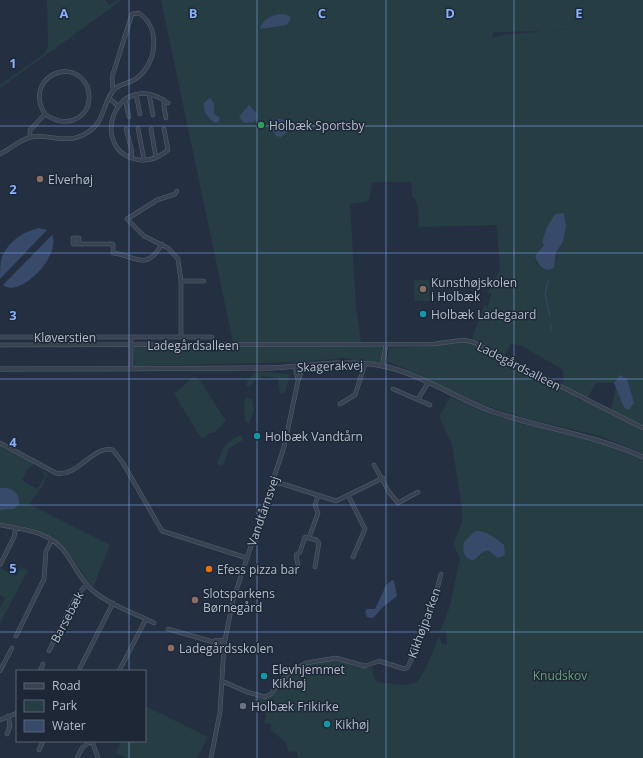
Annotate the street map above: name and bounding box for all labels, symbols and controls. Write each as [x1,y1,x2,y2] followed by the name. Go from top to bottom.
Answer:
[60,4,69,22] text: A
[189,4,198,22] text: B
[318,4,326,22] text: C
[445,4,455,22] text: D
[575,4,583,22] text: E
[9,54,17,72] text: 1
[269,117,366,134] place label: Holbæk Sportsby
[256,120,266,130] marker: Holbæk Sportsby
[48,171,93,188] place label: Elverhøj
[35,174,45,184] marker: Elverhøj
[9,180,17,198] text: 2
[431,274,517,305] place label: Kunsthøjskolen i Holbæk
[418,284,428,294] marker: Kunsthøjskolen i Holbæk
[9,306,17,324] text: 3
[431,306,536,323] place label: Holbæk Ladegaard
[418,309,428,319] marker: Holbæk Ladegaard
[34,329,96,346] street label: Kløverstien
[147,337,239,354] street label: Ladegårdsalleen
[474,338,564,394] street label: Ladegårdsalleen
[296,356,364,376] street label: Skagerakvej
[265,428,363,445] place label: Holbæk Vandtårn
[252,431,262,441] marker: Holbæk Vandtårn
[9,433,17,451] text: 4
[243,474,283,548] street label: Vandtårnsvej
[9,559,17,577] text: 5
[217,561,299,578] place label: Efess pizza bar
[204,564,214,574] marker: Efess pizza bar
[203,585,275,616] place label: Slotsparkens Børnegård
[403,586,445,660] street label: Kikhøjparken
[46,588,88,646] street label: Barsebæk
[190,595,200,605] marker: Slotsparkens Børnegård
[179,640,274,657] place label: Ladegårdsskolen
[166,643,176,653] marker: Ladegårdsskolen
[272,661,345,692] place label: Elevhjemmet Kikhøj
[533,667,587,684] park label: Knudskov
[16,670,146,742] legend
[259,671,269,681] marker: Elevhjemmet Kikhøj
[52,677,81,694] text: Road
[52,697,78,714] text: Park
[251,698,339,715] place label: Holbæk Frikirke
[238,701,248,711] marker: Holbæk Frikirke
[335,716,369,733] place label: Kikhøj
[52,717,86,734] text: Water
[322,719,332,729] marker: Kikhøj

